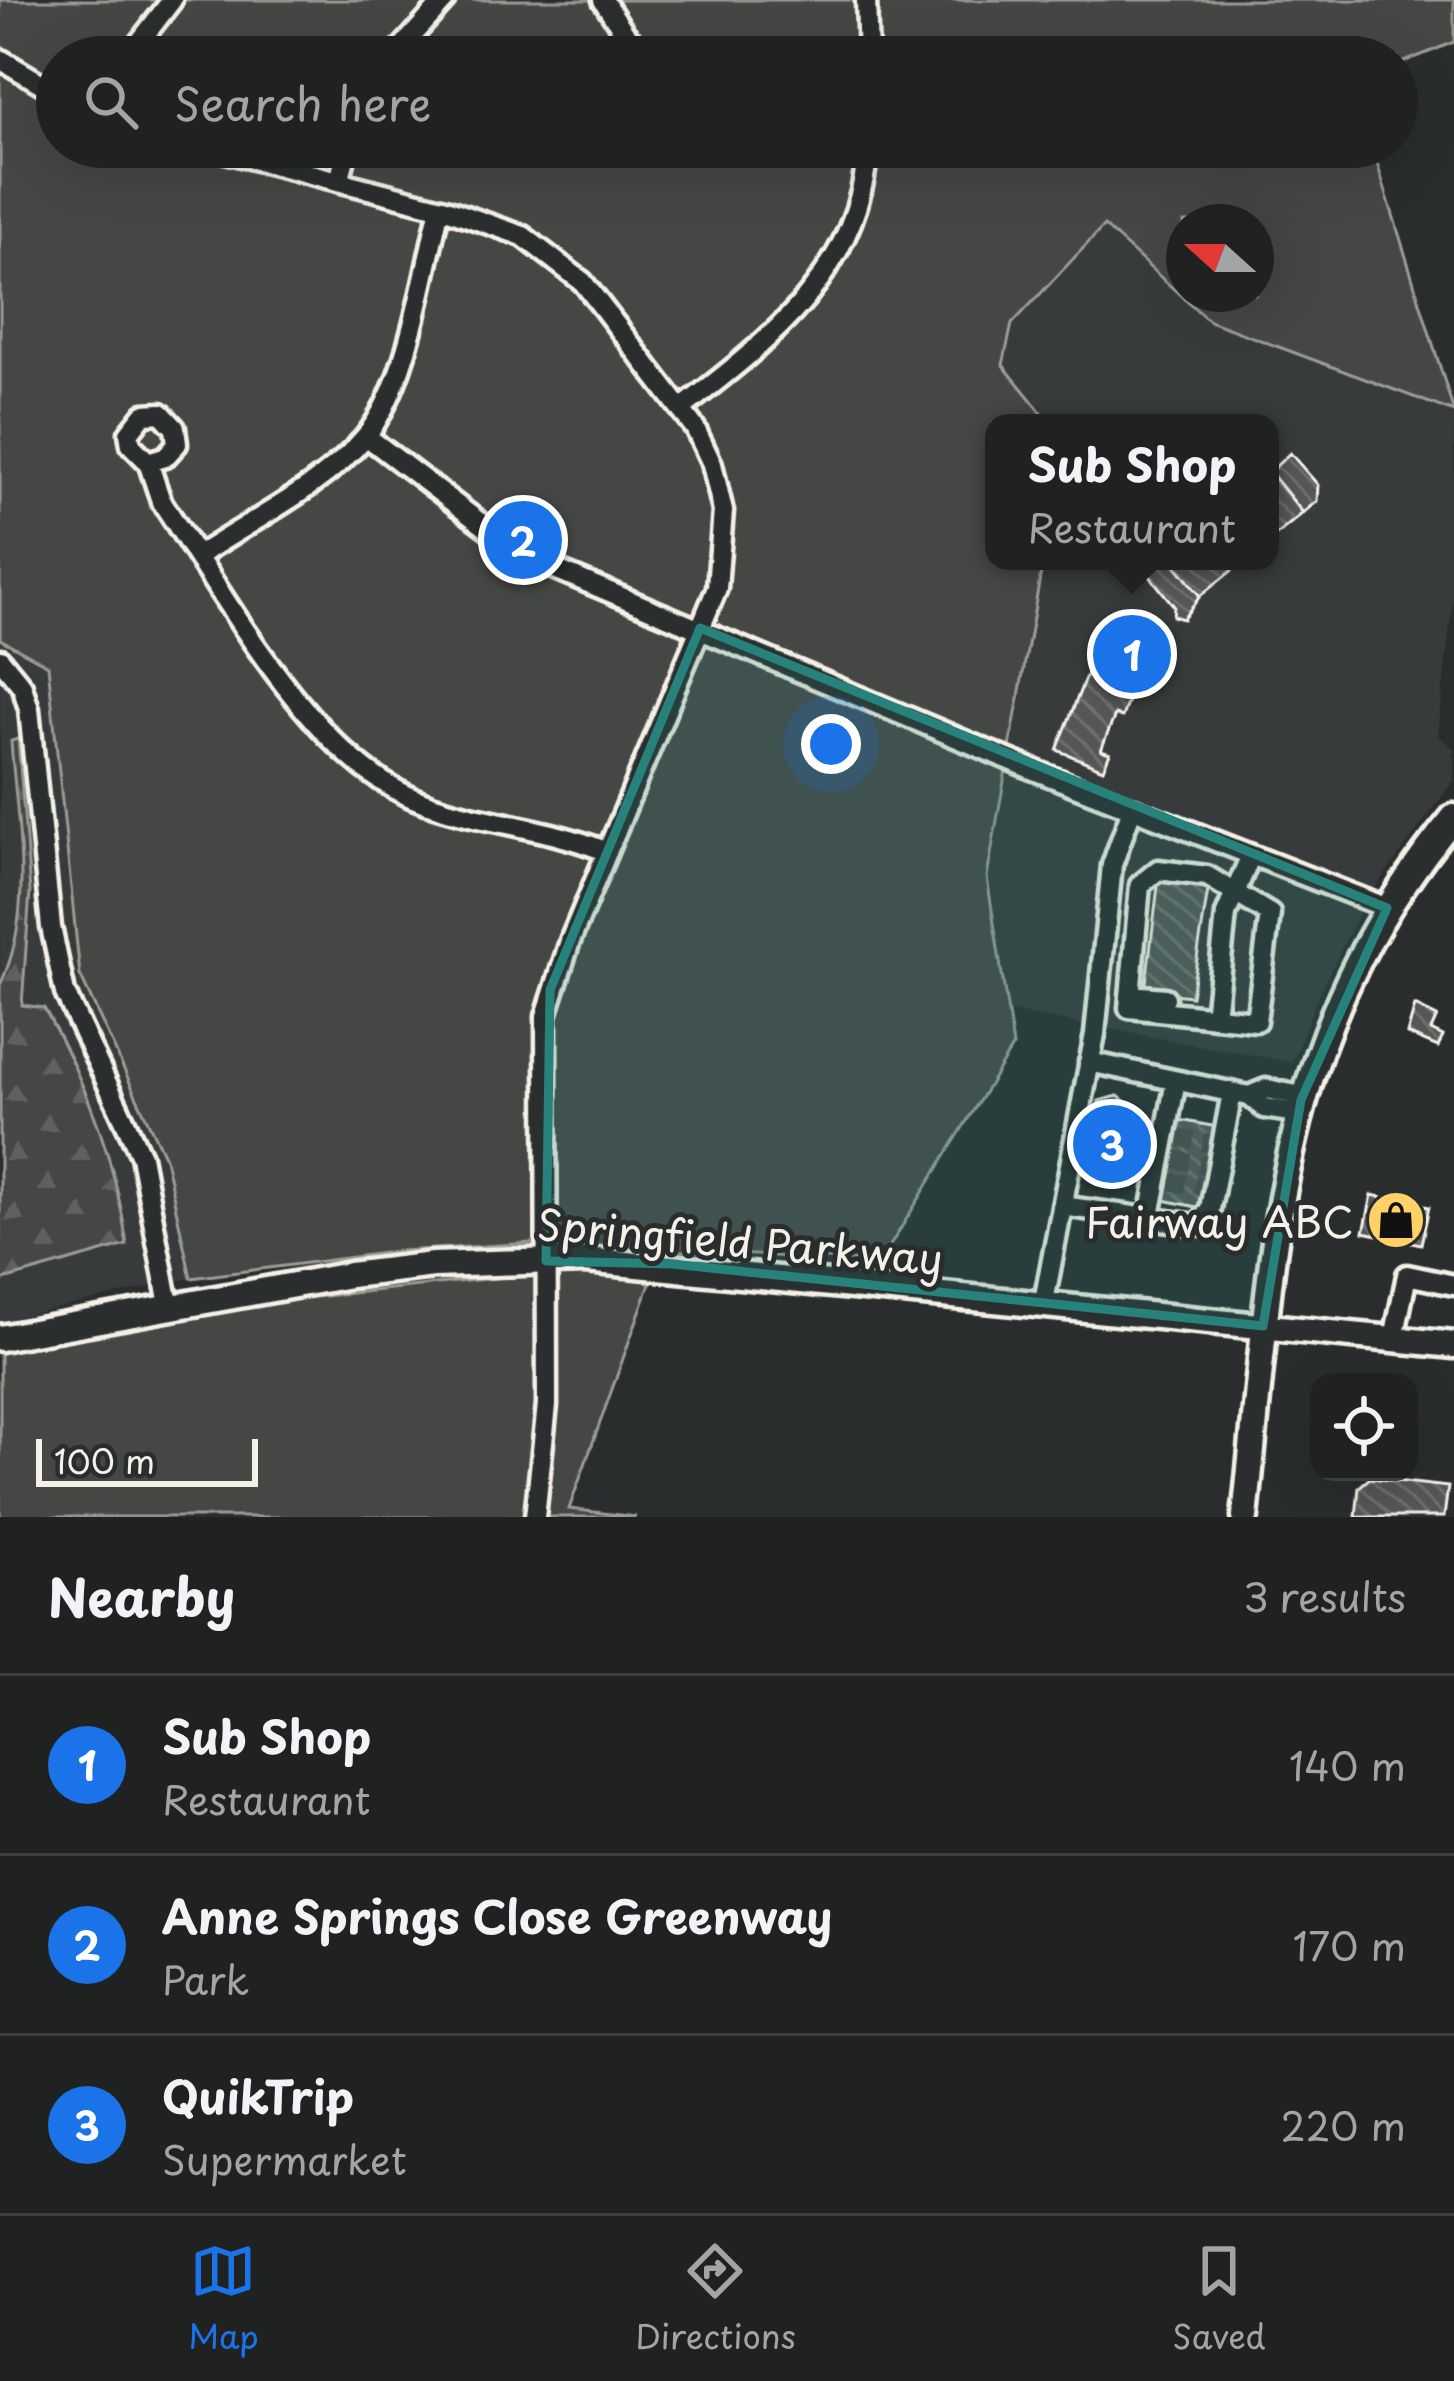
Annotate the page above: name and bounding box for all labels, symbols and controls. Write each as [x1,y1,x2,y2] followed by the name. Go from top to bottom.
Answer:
[36,36,1418,168] search box
[174,68,431,136] text: Search here
[78,69,144,135] icon: search
[1166,204,1274,312] north arrow
[985,414,1279,570] popup
[1027,429,1237,497] text: Sub Shop
[484,495,562,585] pin: 2
[1027,497,1236,556] text: Restaurant
[1093,609,1171,699] pin: 1
[801,714,861,774] your location
[1073,1099,1151,1189] pin: 3
[1085,1189,1354,1252] place label: Fairway ABC
[1365,1189,1427,1251] shop icon: Fairway ABC
[535,1191,945,1289] street label: Springfield Parkway
[1310,1373,1418,1481] map controls
[1310,1373,1418,1481] button: locate
[36,1433,258,1486] scale bar
[54,1435,155,1485] text: 100 m
[48,1557,235,1634] text: Nearby
[1243,1566,1406,1625] text: 3 results
[162,1701,371,1769] text: Sub Shop
[78,1735,96,1794] text: 1
[1289,1735,1406,1794] text: 140 m
[162,1769,370,1828] text: Restaurant
[162,1881,832,1949] text: Anne Springs Close Greenway
[73,1915,101,1974] text: 2
[1293,1915,1406,1974] text: 170 m
[162,1949,249,2008] text: Park
[162,2061,354,2129] text: QuikTrip
[74,2095,100,2154] text: 3
[1281,2095,1406,2154] text: 220 m
[162,2129,407,2188] text: Supermarket
[188,2238,259,2360] tab: Map
[635,2238,796,2360] tab: Directions
[1172,2238,1266,2360] tab: Saved

